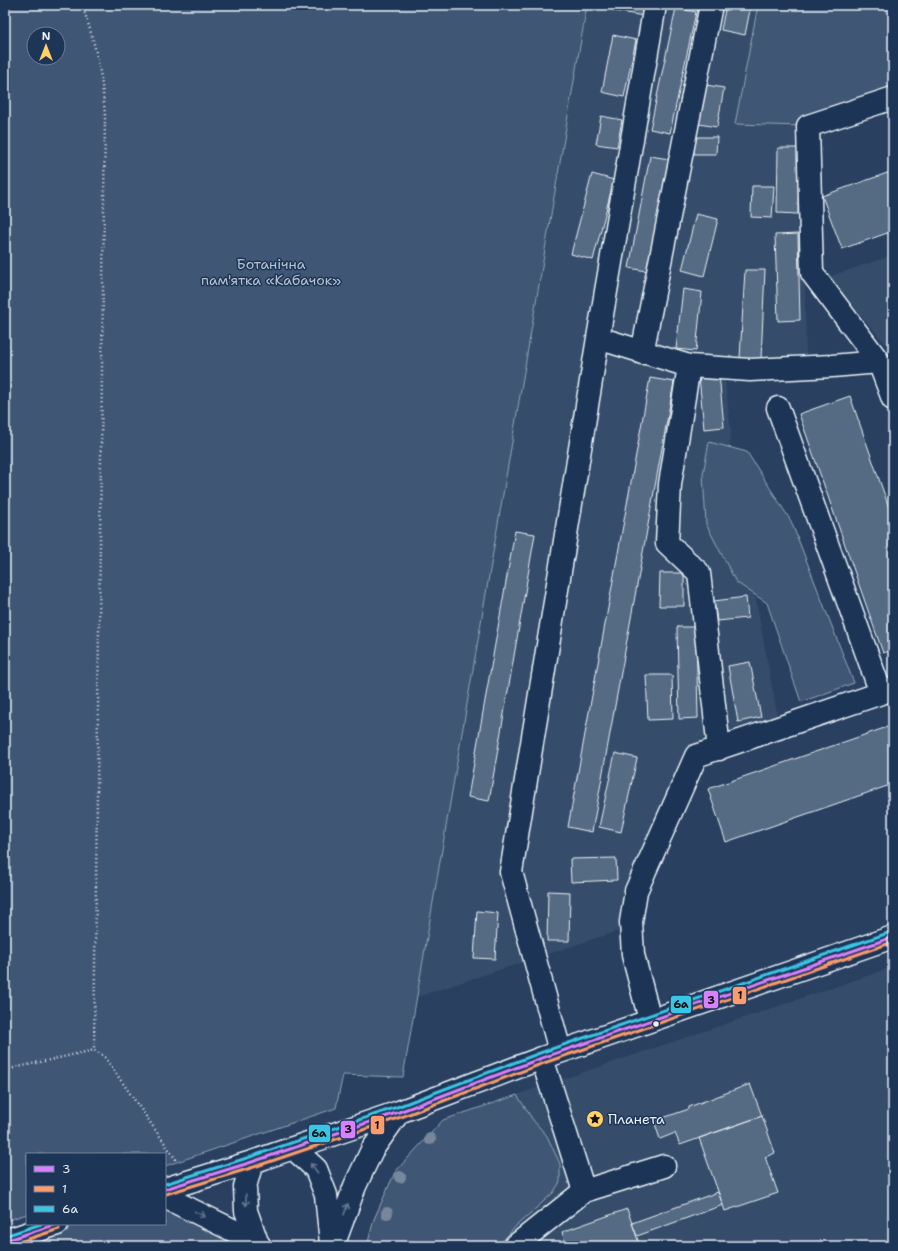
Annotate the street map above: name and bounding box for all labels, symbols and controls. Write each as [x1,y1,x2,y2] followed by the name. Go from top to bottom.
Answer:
[26,26,66,66] north arrow
[42,29,51,44] text: N
[201,255,341,289] park label: Ботанічна пам'ятка «Кабачок»
[732,986,747,1005] line badge: 1
[737,988,743,1003] text: 1
[703,990,719,1009] line badge: 3
[707,993,715,1008] text: 3
[670,995,692,1014] line badge: 6а
[673,997,689,1012] text: 6а
[651,1019,661,1029] unlabelled marker
[585,1109,605,1129] place icon: Планета
[608,1110,665,1128] place label: Планета
[370,1115,385,1135] line badge: 1
[374,1118,380,1133] text: 1
[340,1120,356,1139] line badge: 3
[344,1122,352,1137] text: 3
[308,1124,331,1143] line badge: 6а
[311,1126,327,1141] text: 6а
[26,1153,166,1225] legend
[62,1161,70,1177] text: 3
[310,1163,318,1174] one-way arrow
[62,1181,67,1197] text: 1
[242,1193,249,1206] one-way arrow
[62,1201,78,1217] text: 6а
[343,1204,351,1216] one-way arrow
[194,1211,206,1218] one-way arrow

